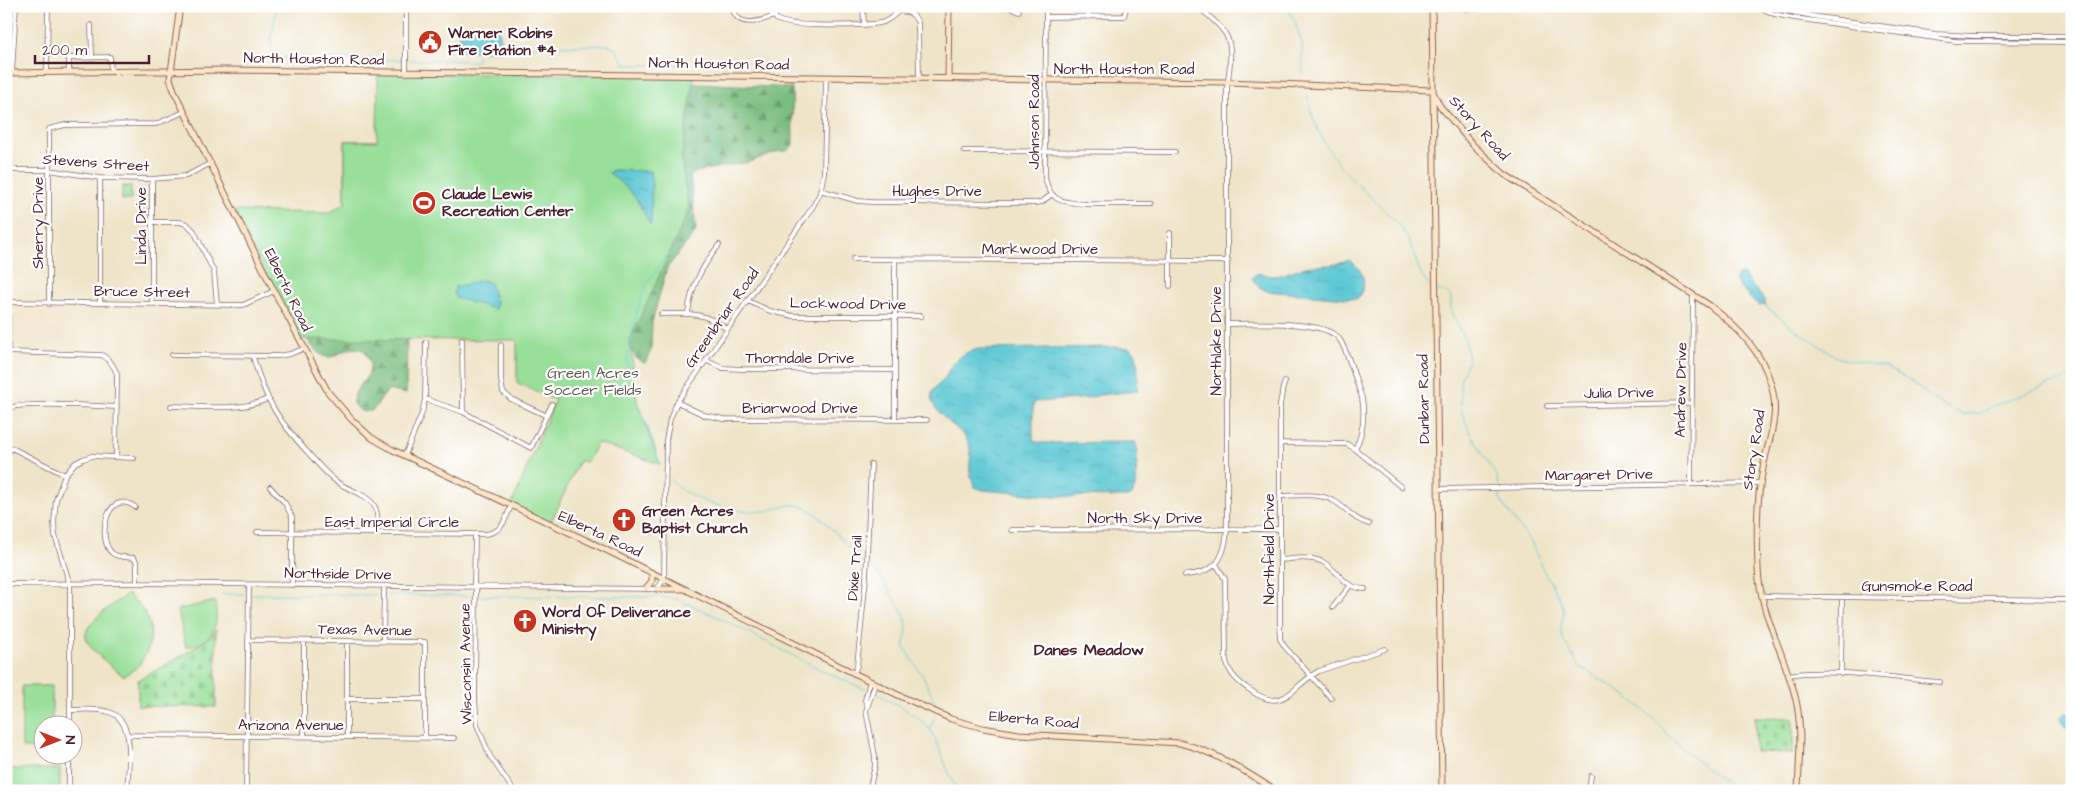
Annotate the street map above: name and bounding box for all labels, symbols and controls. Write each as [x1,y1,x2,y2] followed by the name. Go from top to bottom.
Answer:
[447,23,557,61] place label: Warner Robins Fire Station #4
[417,29,443,55] public building icon: Warner Robins Fire Station #4
[35,32,149,64] scale bar
[42,40,88,61] text: 200 m
[243,47,385,71] street label: North Houston Road
[648,52,790,76] street label: North Houston Road
[1054,59,1195,80] street label: North Houston Road
[1024,74,1045,170] street label: Johnson Road
[1443,91,1514,166] street label: Story Road
[42,149,150,177] street label: Stevens Street
[28,177,50,269] street label: Sherry Drive
[892,181,982,203] street label: Hughes Drive
[442,184,574,222] place label: Claude Lewis Recreation Center
[131,187,152,265] street label: Linda Drive
[411,190,437,216] sports icon: Claude Lewis Recreation Center
[982,239,1098,260] street label: Markwood Drive
[259,245,317,335] street label: Elberta Road
[680,264,765,372] street label: Greenbriar Road
[94,281,190,303] street label: Bruce Street
[1206,286,1227,396] street label: Northlake Drive
[790,292,906,316] street label: Lockwood Drive
[1670,342,1692,438] street label: Andrew Drive
[746,348,854,369] street label: Thorndale Drive
[1413,354,1435,444] street label: Dunbar Road
[544,363,642,401] park label: Green Acres Soccer Fields
[1584,382,1654,404] street label: Julia Drive
[742,398,858,419] street label: Briarwood Drive
[1737,408,1772,492] street label: Story Road
[1545,464,1653,487] street label: Margaret Drive
[1259,493,1280,605] street label: Northfield Drive
[642,501,748,539] place label: Green Acres Baptist Church
[555,505,646,563] street label: Elberta Road
[611,507,637,533] church icon: Green Acres Baptist Church
[1088,508,1202,530] street label: North Sky Drive
[325,512,459,533] street label: East Imperial Circle
[842,535,868,601] street label: Dixie Trail
[284,563,392,585] street label: Northside Drive
[1862,576,1973,597] street label: Gunsmoke Road
[541,602,691,641] place label: Word Of Deliverance Ministry
[454,603,478,725] street label: Wisconsin Avenue
[512,608,538,634] church icon: Word Of Deliverance Ministry
[318,619,412,641] street label: Texas Avenue
[1034,639,1144,661] district label: Danes Meadow
[988,706,1080,734] street label: Elberta Road
[32,714,82,764] north arrow
[238,715,344,736] street label: Arizona Avenue
[60,736,80,745] text: N

